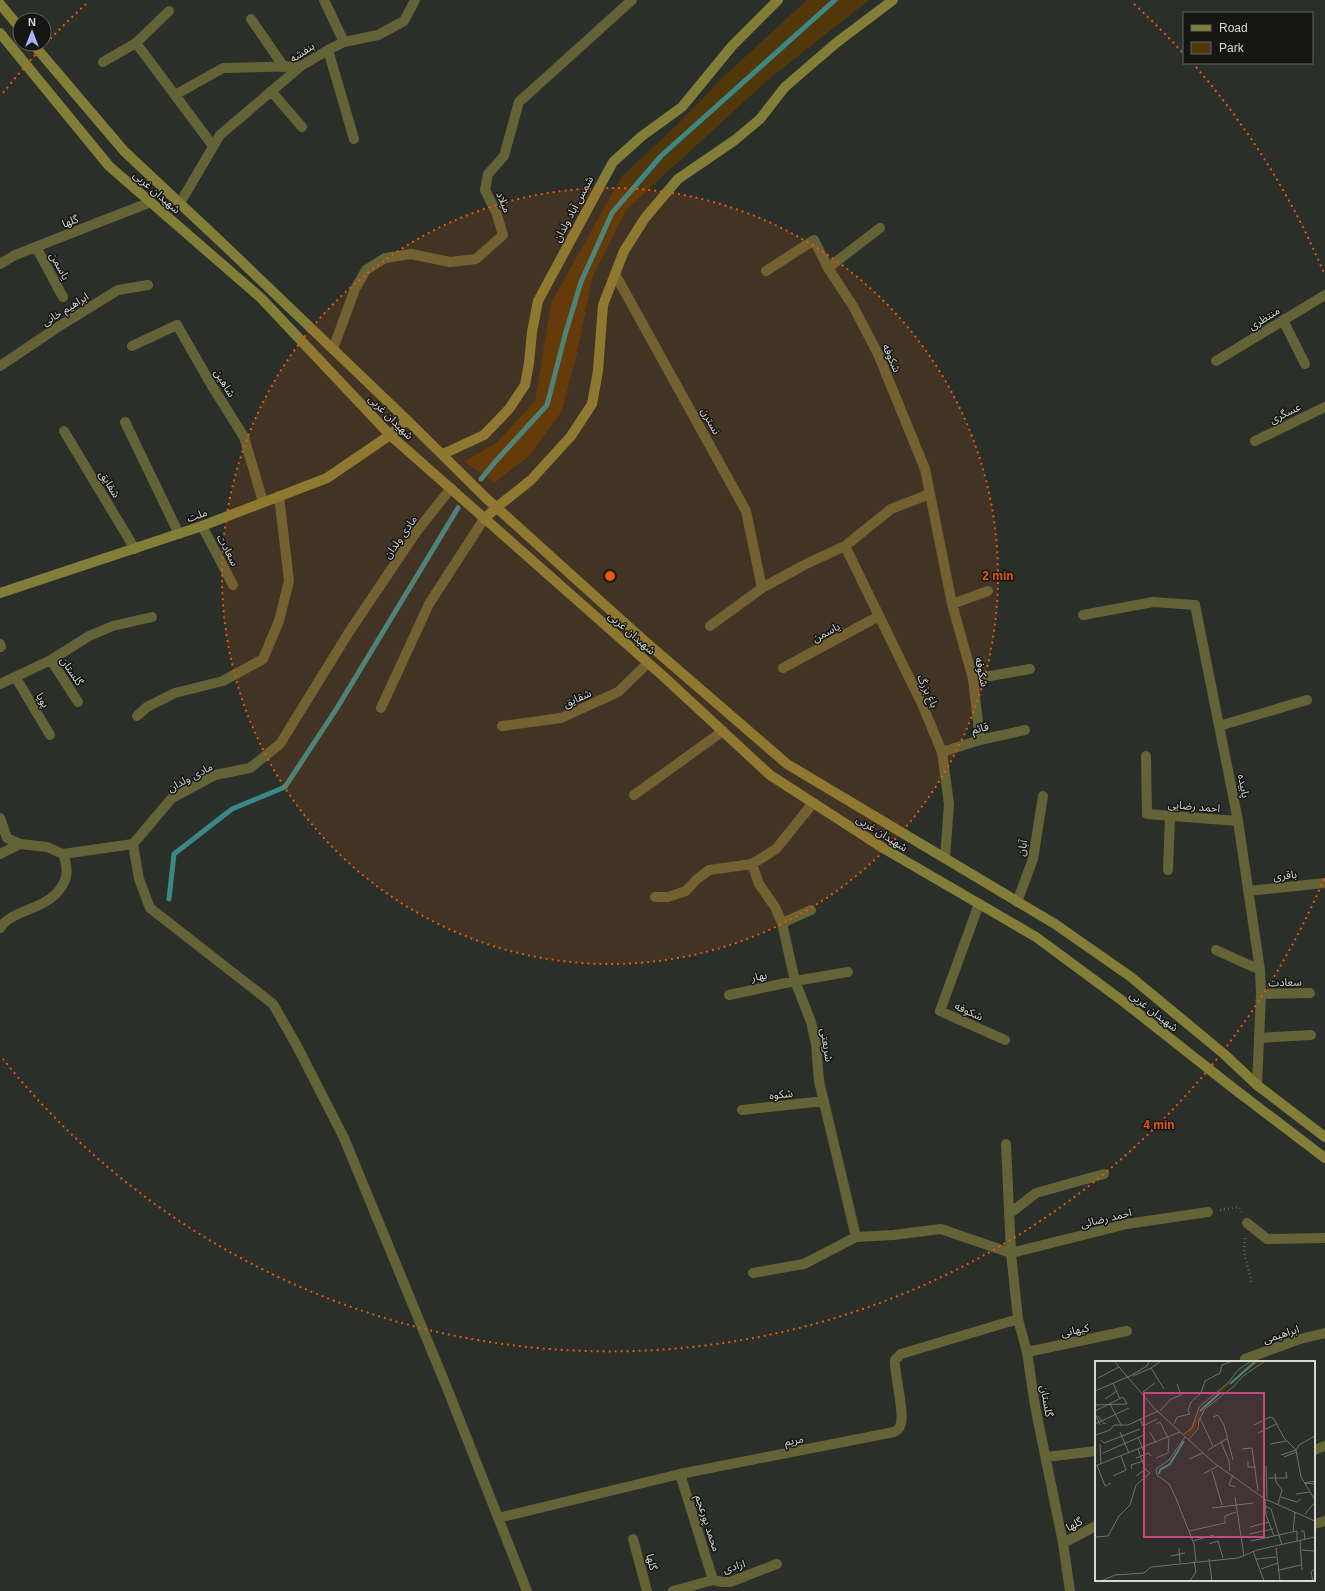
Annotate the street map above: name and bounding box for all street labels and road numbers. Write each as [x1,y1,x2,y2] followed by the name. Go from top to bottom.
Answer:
[288,39,317,65] street label: بنفشه
[130,168,183,217] street label: شهیدان غربی
[551,174,596,244] street label: شمس آباد ولدان
[493,190,514,215] street label: میلاد
[60,212,80,230] street label: گلها
[47,250,72,282] street label: یاسمن
[39,290,92,331] street label: ابراهیم خانی
[1246,304,1282,333] street label: منتظری
[880,342,904,375] street label: شکوفه
[211,367,238,400] street label: شاهین
[366,392,416,443] street label: شهیدان غربی
[1267,400,1303,427] street label: عسگری
[698,406,723,437] street label: نسترن
[96,468,123,501] street label: شقایق
[185,506,209,524] street label: ملت
[381,513,420,561] street label: مادی ولدان
[215,532,241,568] street label: سعادت
[605,609,658,658] street label: شهیدان غربی
[810,620,842,645] street label: یاسمن
[57,654,86,689] street label: گلستان
[972,656,991,688] street label: شکوفه
[913,672,941,710] street label: باغ بزرگ
[561,686,594,710] street label: شقایق
[32,691,52,711] street label: پویا
[970,720,991,739] street label: قائم
[165,760,215,795] street label: مادی ولدان
[1234,773,1252,799] street label: پابیده
[1167,798,1221,815] street label: احمد رضایی
[854,813,910,855] street label: شهیدان غربی
[1015,838,1031,857] street label: آبان
[1273,868,1298,883] street label: باقری
[749,968,768,985] street label: بهار
[1268,976,1302,988] street label: سعادت
[1127,988,1181,1035] street label: شهیدان غربی
[953,999,985,1024] street label: شکوفه
[817,1027,836,1063] street label: شریعتی
[769,1087,794,1102] street label: شکوه
[1079,1206,1133,1231] street label: احمد رضائی
[1060,1321,1091,1340] street label: کیهانی
[1261,1323,1301,1346] street label: ابراهیمی
[1037,1384,1056,1418] street label: گلستان
[783,1432,805,1451] street label: مریم
[690,1493,723,1554] street label: محمد پورعجم
[1064,1515,1085,1533] street label: گلها
[644,1552,660,1572] street label: گلها
[721,1557,747,1576] street label: ازادی

